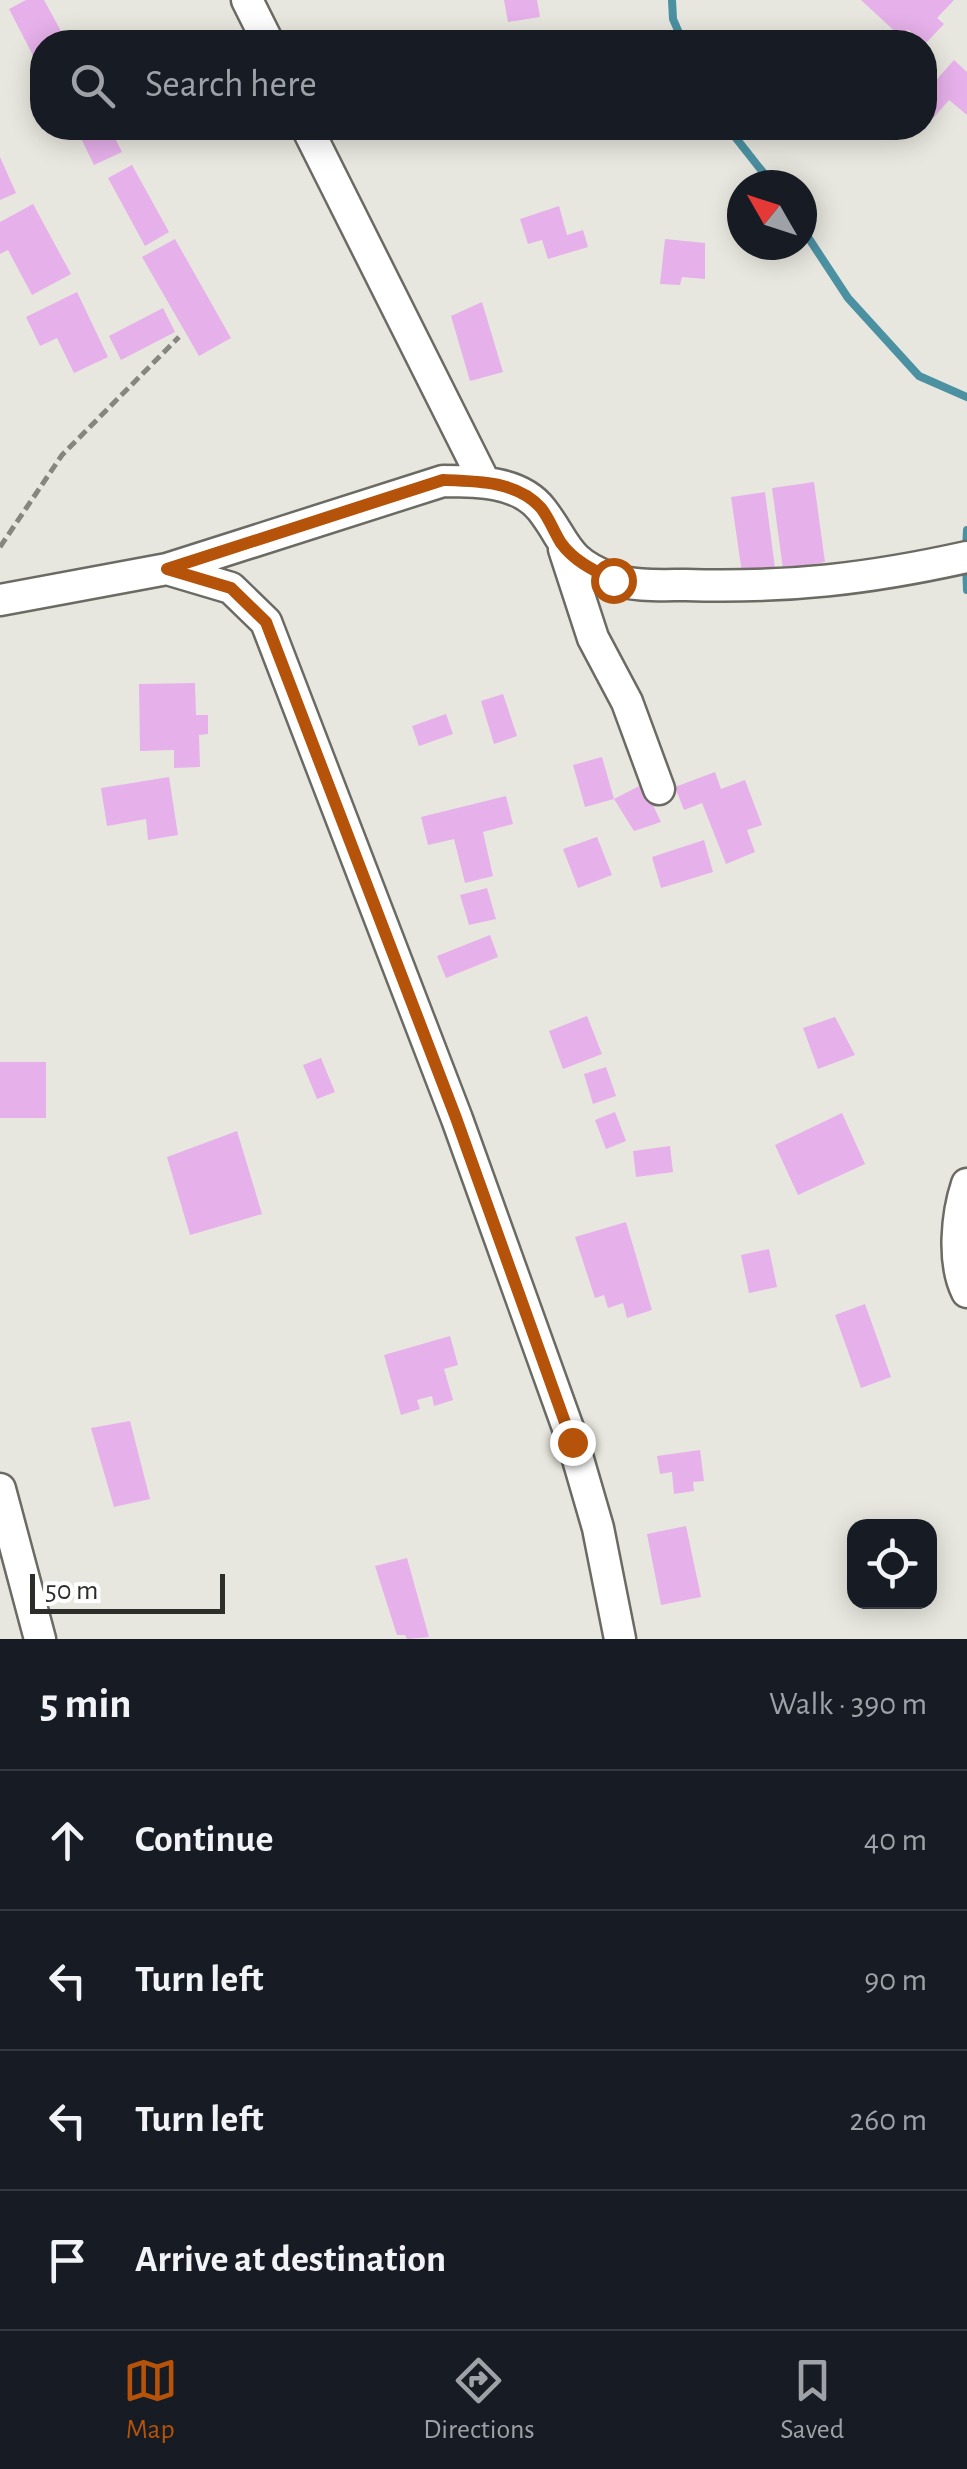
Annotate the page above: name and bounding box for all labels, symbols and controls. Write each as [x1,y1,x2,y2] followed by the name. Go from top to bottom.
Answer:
[30,30,937,140] search box
[65,58,120,113] icon: search
[145,66,317,104] text: Search here
[727,170,817,260] north arrow
[591,558,637,604] route start
[550,1420,596,1466] route end
[847,1519,937,1609] map controls
[847,1519,937,1609] button: locate
[30,1569,225,1614] scale bar
[45,1577,99,1605] text: 50 m
[40,1683,132,1725] text: 5 min
[769,1688,927,1720] text: Walk · 390 m
[40,1813,95,1868] icon: ahead
[135,1821,273,1859] text: Continue
[864,1824,927,1856] text: 40 m
[40,1953,95,2008] icon: left
[135,1961,263,1999] text: Turn left
[864,1964,927,1996] text: 90 m
[40,2093,95,2148] icon: left
[135,2101,263,2139] text: Turn left
[850,2104,927,2136] text: 260 m
[40,2233,95,2288] icon: arrive
[135,2241,446,2279] text: Arrive at destination
[123,2353,178,2447] tab: Map
[423,2353,535,2447] tab: Directions
[780,2353,844,2447] tab: Saved

